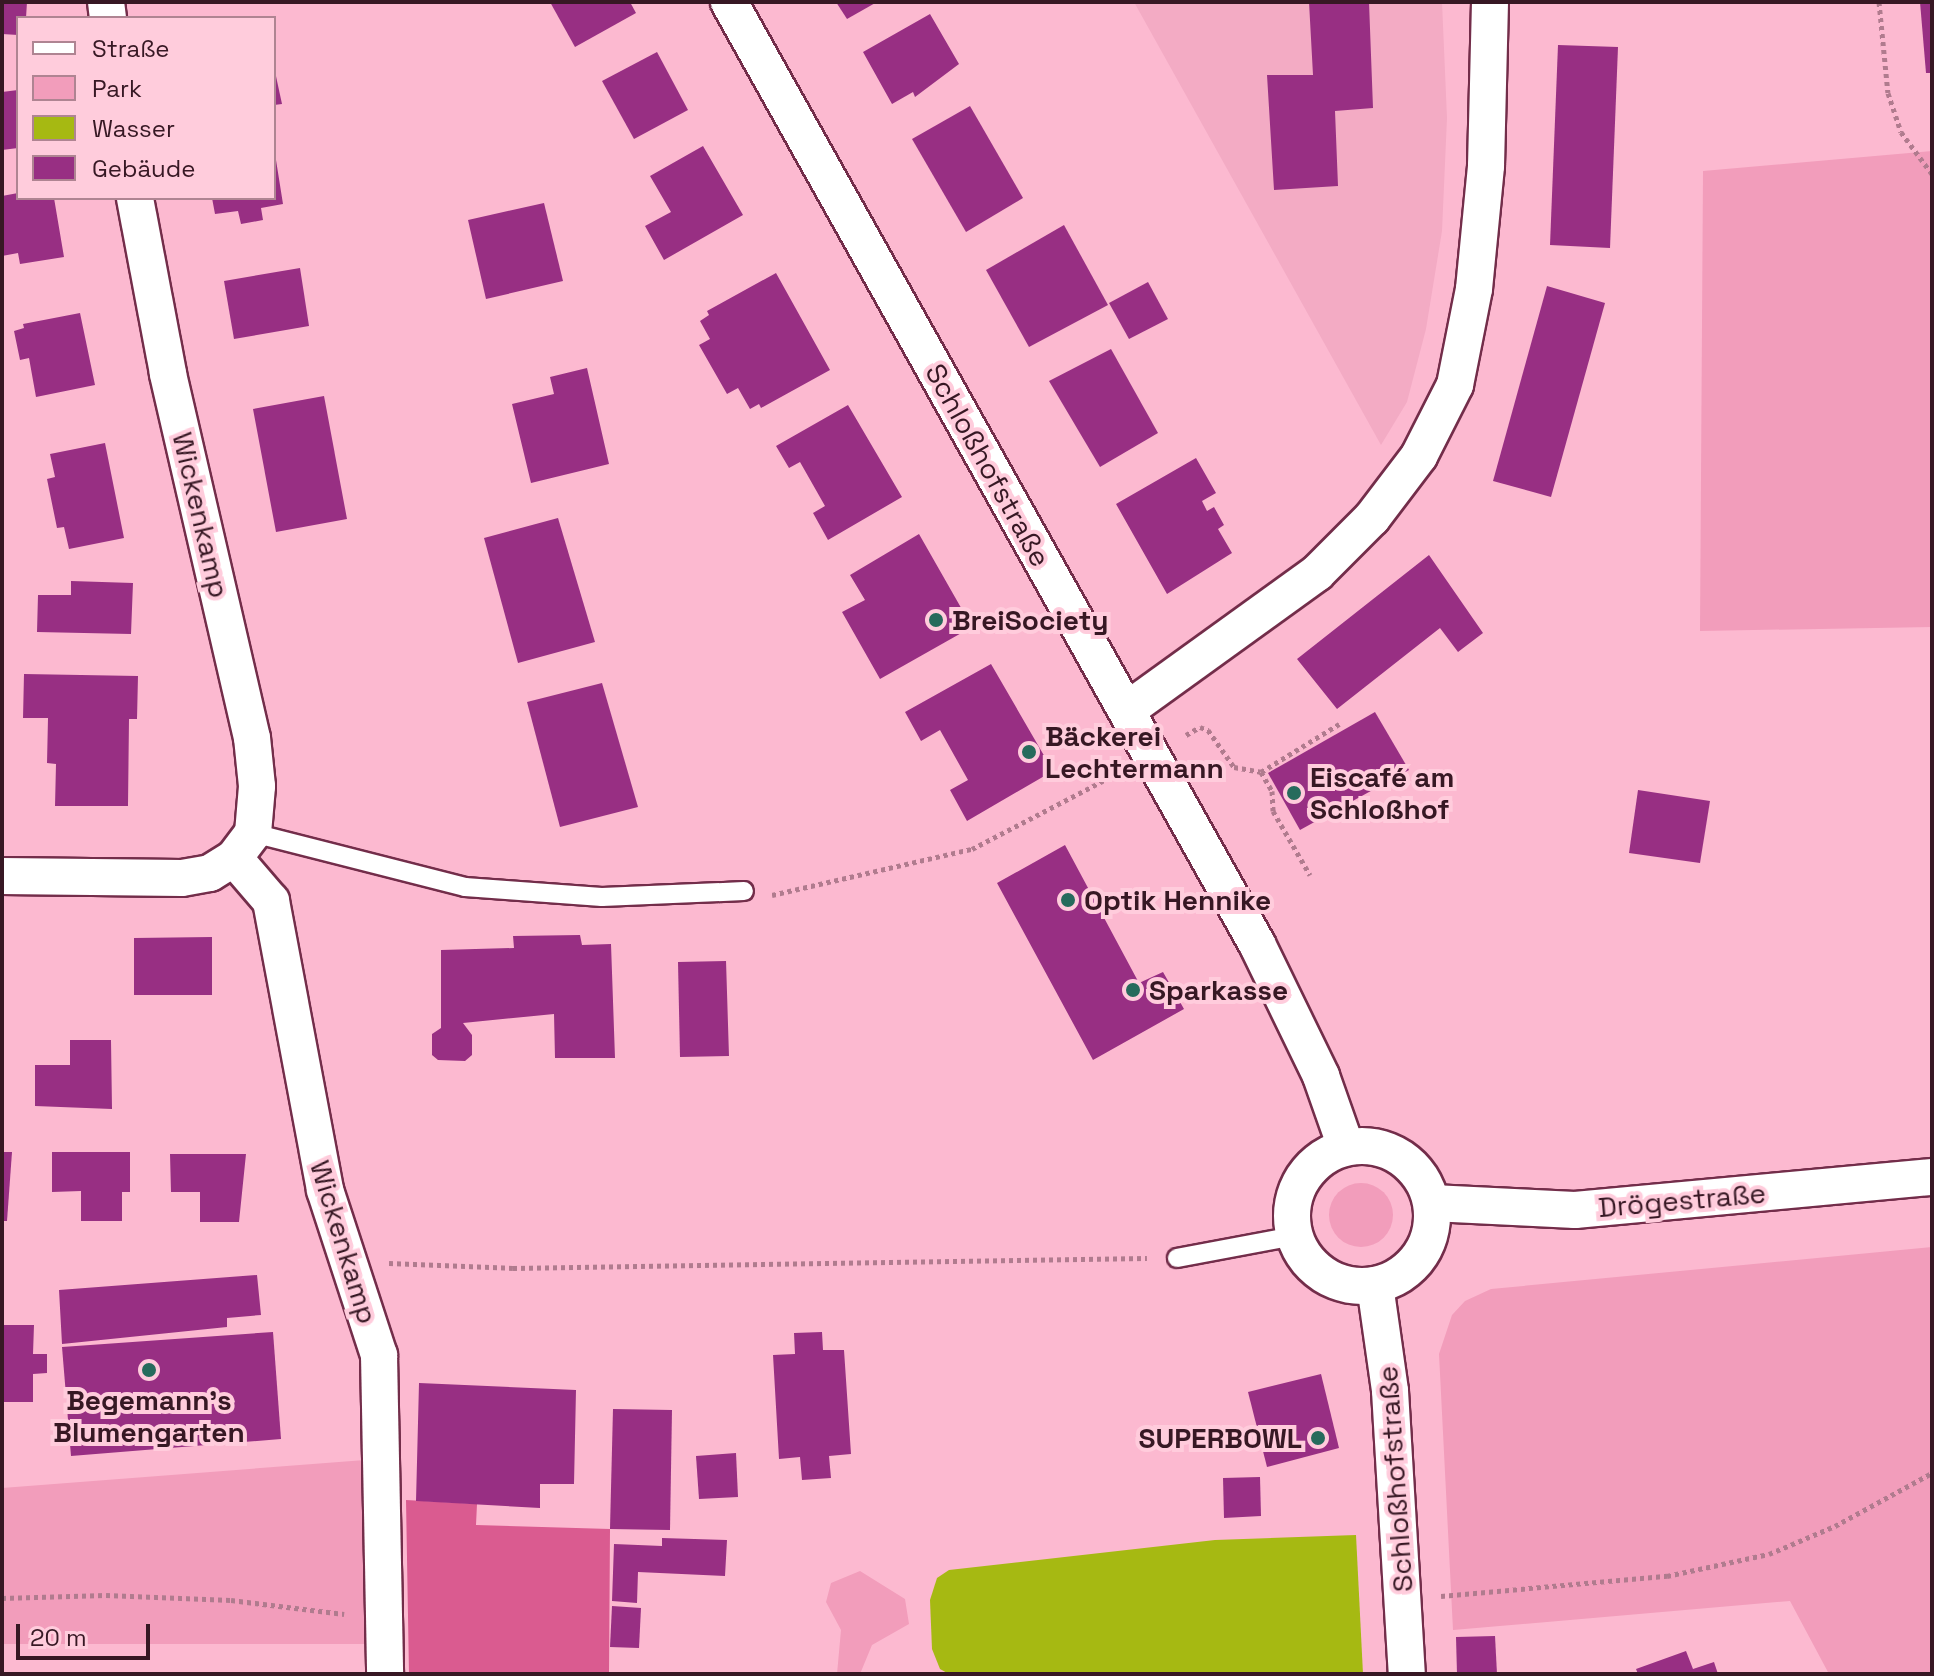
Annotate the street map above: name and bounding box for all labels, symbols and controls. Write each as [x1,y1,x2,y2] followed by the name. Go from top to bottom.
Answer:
[16,16,276,200] legend
[92,33,169,64] text: Straße
[92,73,142,104] text: Park
[92,113,175,144] text: Wasser
[92,153,195,184] text: Gebäude
[918,358,1058,572] street label: Schloßhofstraße
[166,429,236,601] street label: Wickenkamp
[952,603,1108,637] place label: BreiSociety
[927,611,945,629] marker: BreiSociety
[1045,719,1224,785] place label: Bäckerei Lechtermann
[1020,743,1038,761] marker: Bäckerei Lechtermann
[1310,760,1454,826] place label: Eiscafé am Schloßhof
[1285,784,1303,802] marker: Eiscafé am Schloßhof
[1084,883,1271,917] place label: Optik Hennike
[1059,891,1077,909] marker: Optik Hennike
[1149,973,1288,1007] place label: Sparkasse
[1124,981,1142,999] marker: Sparkasse
[303,1156,385,1328] street label: Wickenkamp
[1597,1176,1767,1224] street label: Drögestraße
[140,1361,158,1379] marker: Begemann's Blumengarten
[1370,1365,1420,1593] street label: Schloßhofstraße
[53,1383,245,1449] place label: Begemann's Blumengarten
[1138,1421,1302,1455] place label: SUPERBOWL
[1309,1429,1327,1447] marker: SUPERBOWL
[20,1608,154,1658] scale bar
[30,1622,87,1653] text: 20 m

